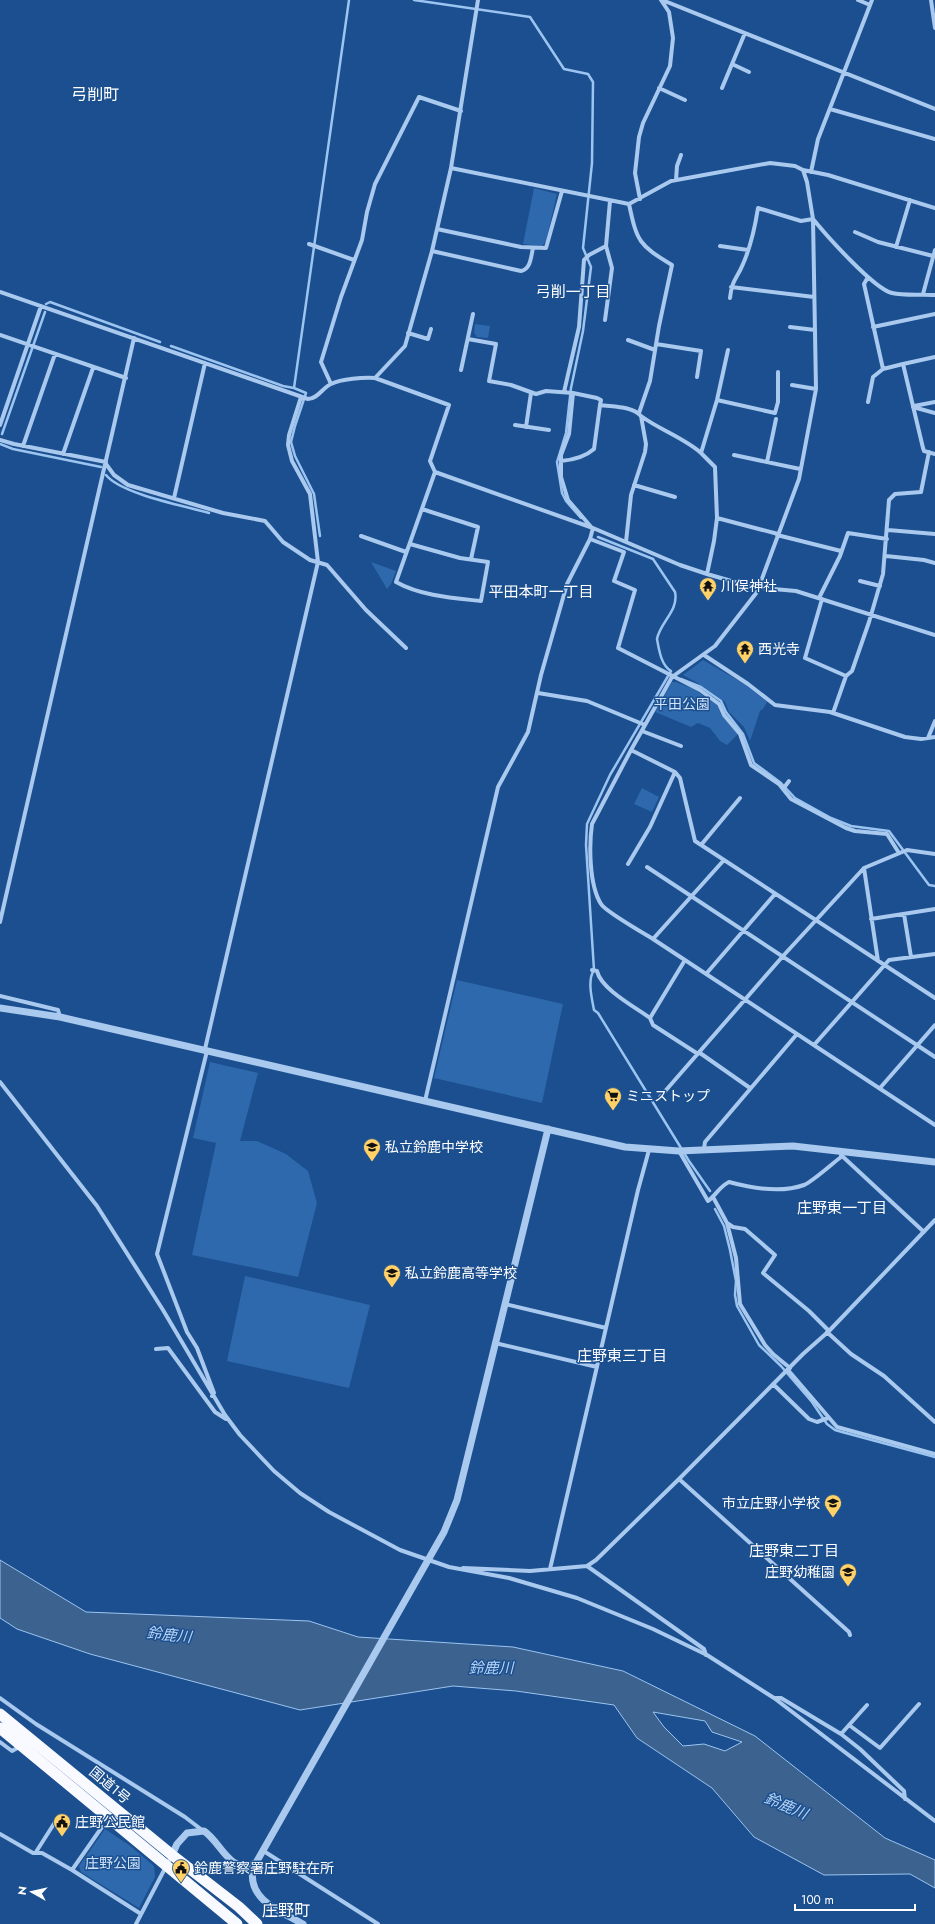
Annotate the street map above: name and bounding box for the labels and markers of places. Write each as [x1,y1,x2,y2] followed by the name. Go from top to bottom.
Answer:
[698,576,718,601] temple icon: 川俣神社
[721,576,777,596] place label: 川俣神社
[735,639,755,664] temple icon: 西光寺
[758,639,800,659] place label: 西光寺
[603,1086,623,1111] supermarket icon: ミニストップ
[626,1086,710,1106] place label: ミニストップ
[362,1137,382,1162] school or university icon: 私立鈴鹿中学校
[385,1137,483,1157] place label: 私立鈴鹿中学校
[382,1263,402,1288] school or university icon: 私立鈴鹿高等学校
[405,1263,517,1283] place label: 私立鈴鹿高等学校
[722,1493,820,1513] place label: 市立庄野小学校
[823,1493,843,1518] school or university icon: 市立庄野小学校
[765,1562,835,1582] place label: 庄野幼稚園
[838,1562,858,1587] school or university icon: 庄野幼稚園
[52,1812,72,1837] public building icon: 庄野公民館
[75,1812,145,1832] place label: 庄野公民館
[171,1858,191,1883] public building icon: 鈴鹿警察署庄野駐在所
[194,1858,334,1878] place label: 鈴鹿警察署庄野駐在所

